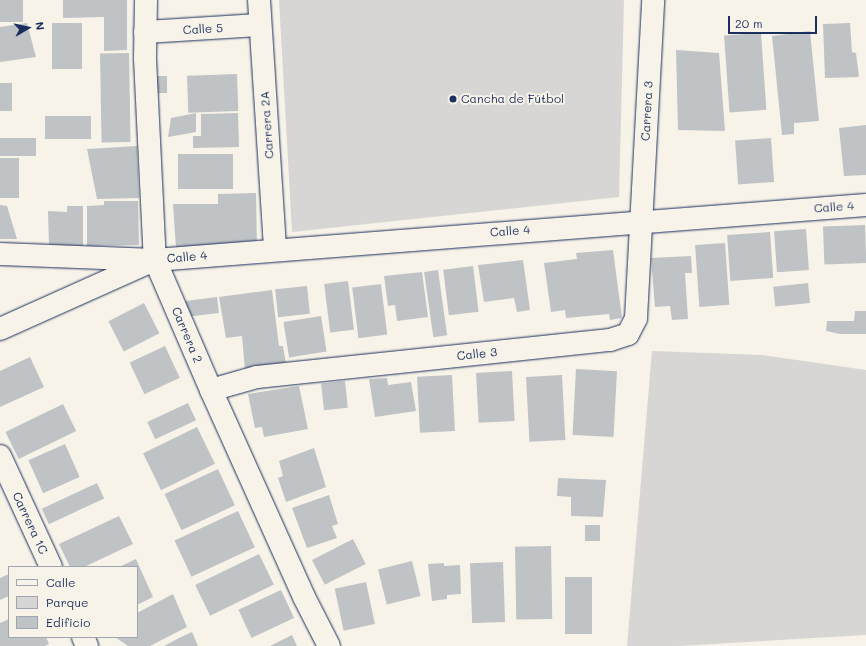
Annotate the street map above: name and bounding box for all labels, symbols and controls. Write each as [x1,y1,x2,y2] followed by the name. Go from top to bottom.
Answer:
[8,8,48,48] north arrow
[730,8,819,34] scale bar
[735,15,763,31] text: 20 m
[32,21,48,31] text: N
[182,21,224,37] street label: Calle 5
[638,81,656,141] street label: Carrera 3
[257,91,277,159] street label: Carrera 2A
[461,92,564,106] place label: Cancha de Fútbol
[448,94,458,104] marker: Cancha de Fútbol
[813,198,855,216] street label: Calle 4
[489,222,531,240] street label: Calle 4
[166,248,208,266] street label: Calle 4
[169,305,205,365] street label: Carrera 2
[456,345,498,363] street label: Calle 3
[9,490,51,556] street label: Carrera 1C
[8,566,138,638] legend
[46,574,76,590] text: Calle
[46,594,89,610] text: Parque
[46,614,90,630] text: Edificio

